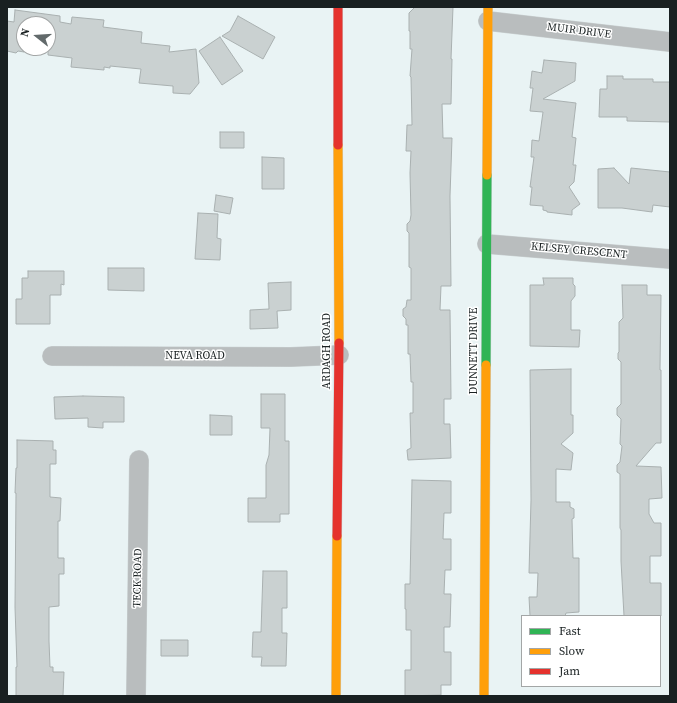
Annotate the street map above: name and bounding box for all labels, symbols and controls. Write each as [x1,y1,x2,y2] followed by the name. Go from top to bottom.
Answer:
[16,16,56,56] north arrow
[546,21,612,41] street label: MUIR DRIVE
[17,27,33,39] text: N
[530,240,628,262] street label: KELSEY CRESCENT
[467,308,481,394] street label: DUNNETT DRIVE
[320,313,334,389] street label: ARDAGH ROAD
[165,349,225,363] street label: NEVA ROAD
[131,548,145,608] street label: TECK ROAD
[521,615,661,687] legend
[559,623,581,639] text: Fast
[559,643,584,659] text: Slow
[559,663,580,679] text: Jam

